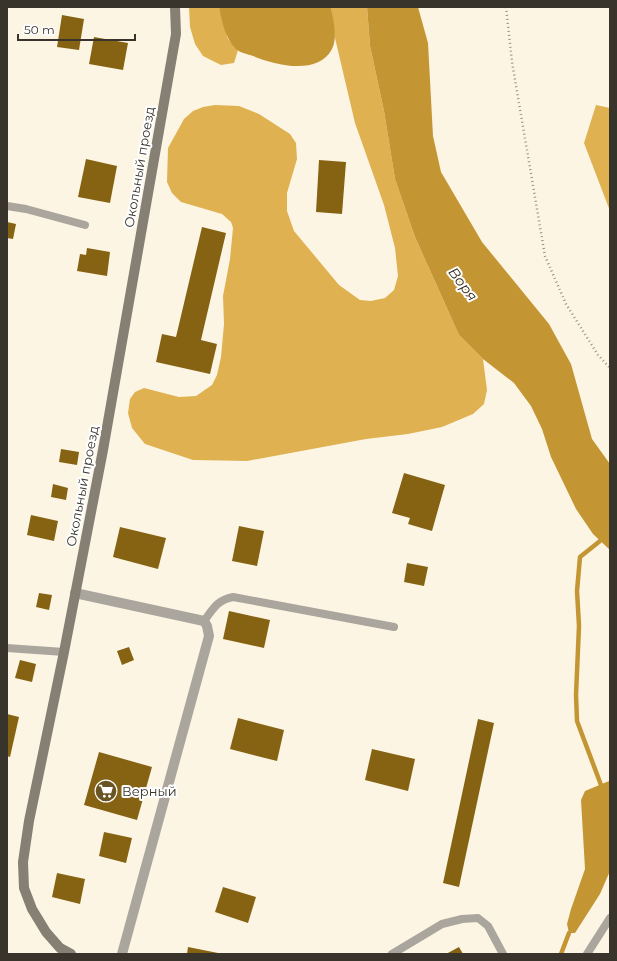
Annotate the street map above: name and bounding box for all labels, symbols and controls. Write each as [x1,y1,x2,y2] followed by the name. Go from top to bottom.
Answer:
[18,16,135,42] scale bar
[24,22,55,37] text: 50 m
[120,105,158,229] street label: Окольный проезд
[445,264,481,304] water label: Воря
[62,424,102,548] street label: Окольный проезд
[93,778,119,804] supermarket icon: Верный
[122,783,177,799] place label: Верный

